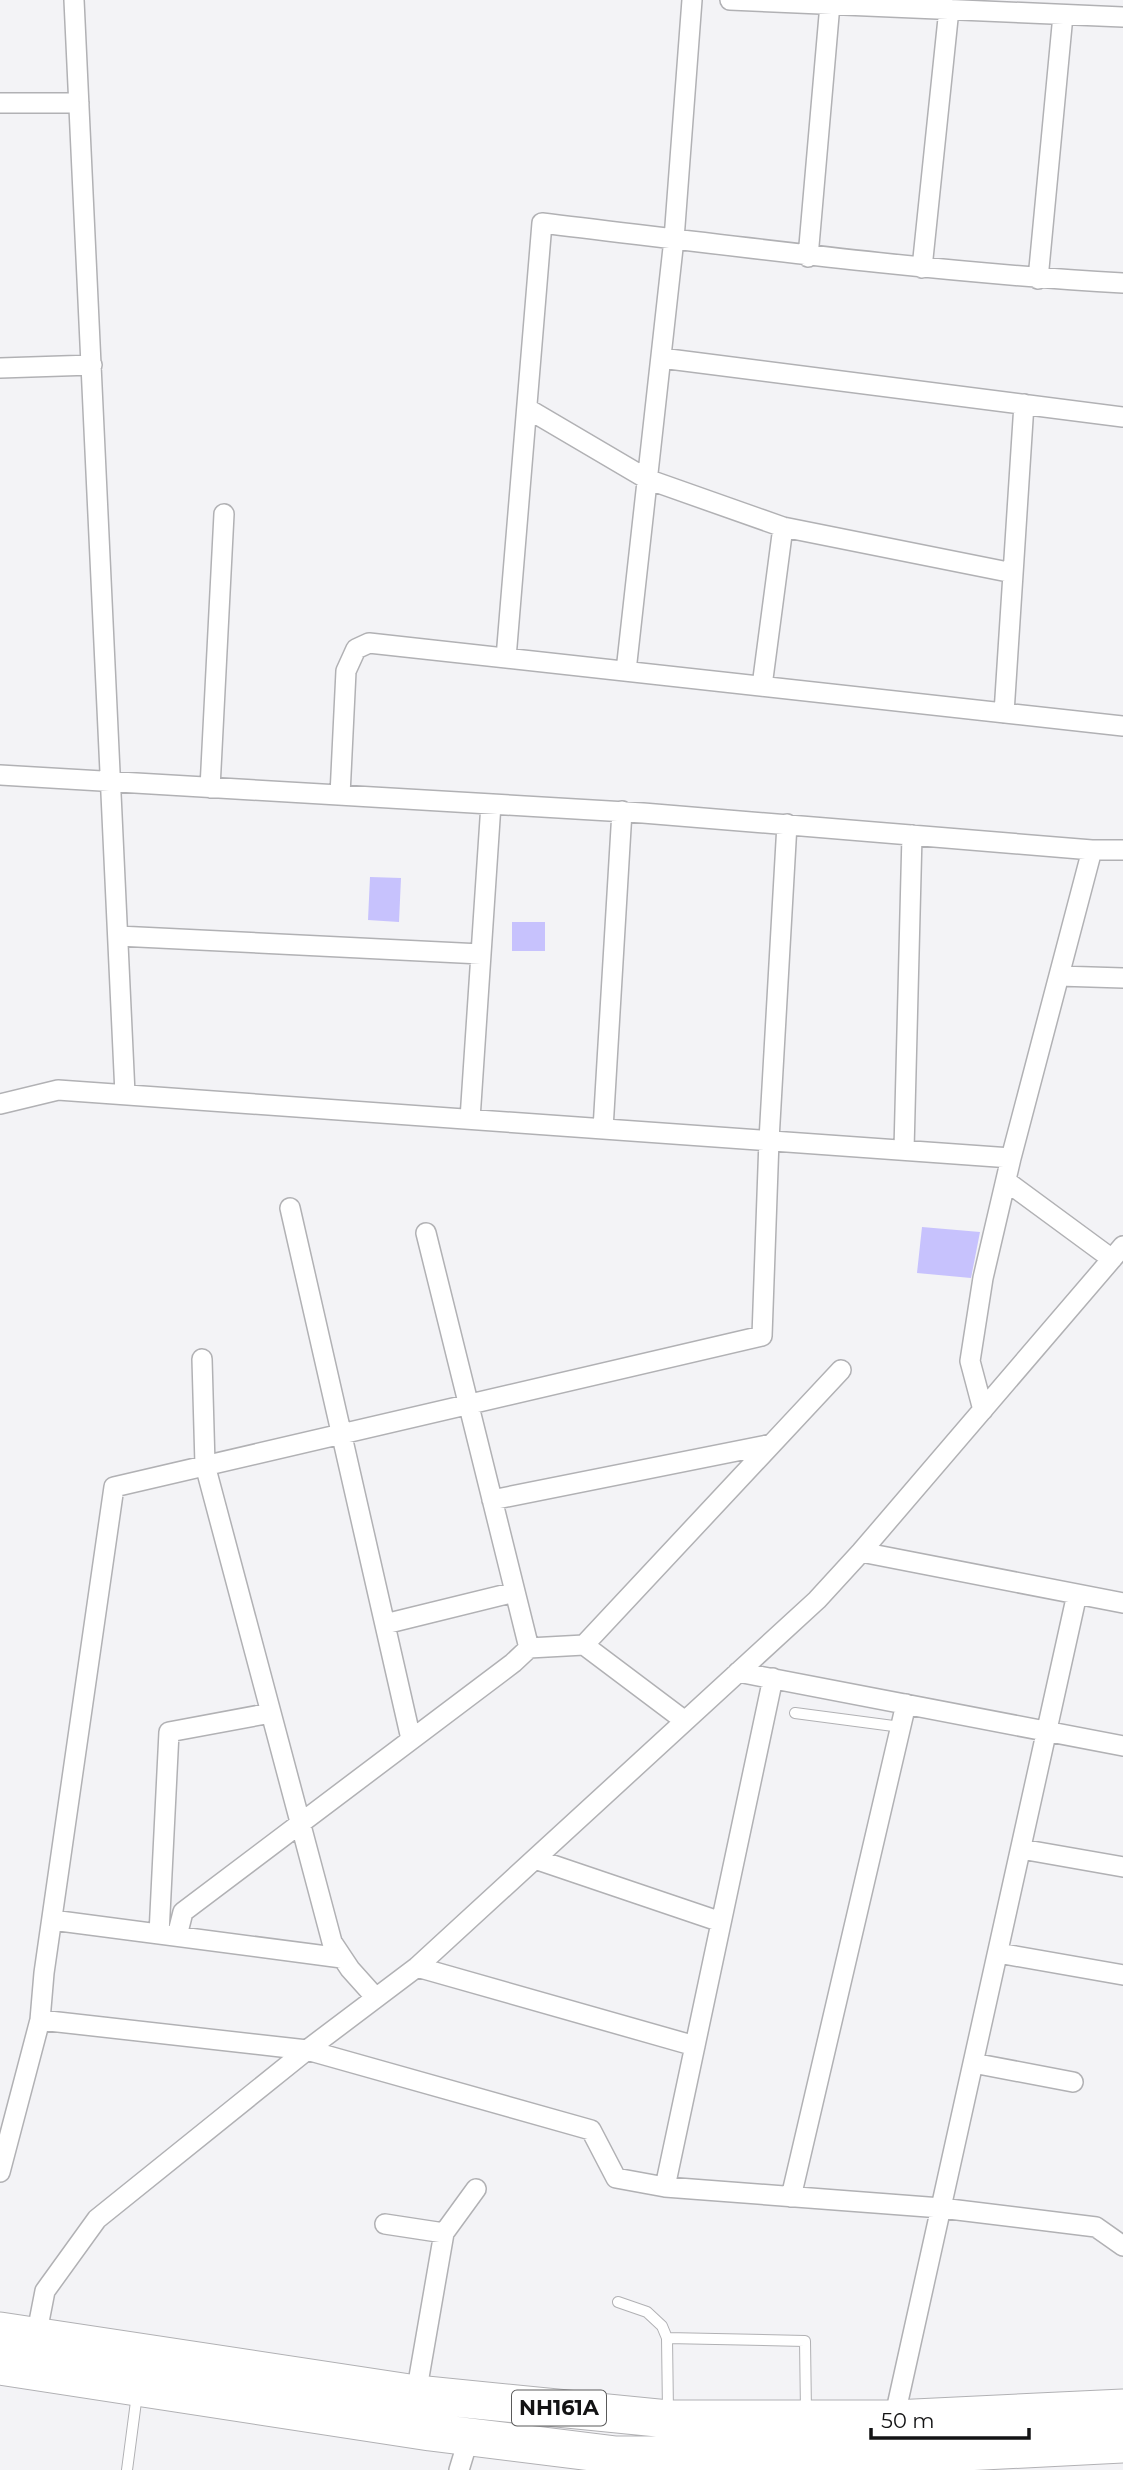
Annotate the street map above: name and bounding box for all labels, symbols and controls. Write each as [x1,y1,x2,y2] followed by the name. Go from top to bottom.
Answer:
[512,2390,606,2426] road number: NH161A
[871,2396,1028,2440] scale bar
[881,2408,935,2433] text: 50 m

